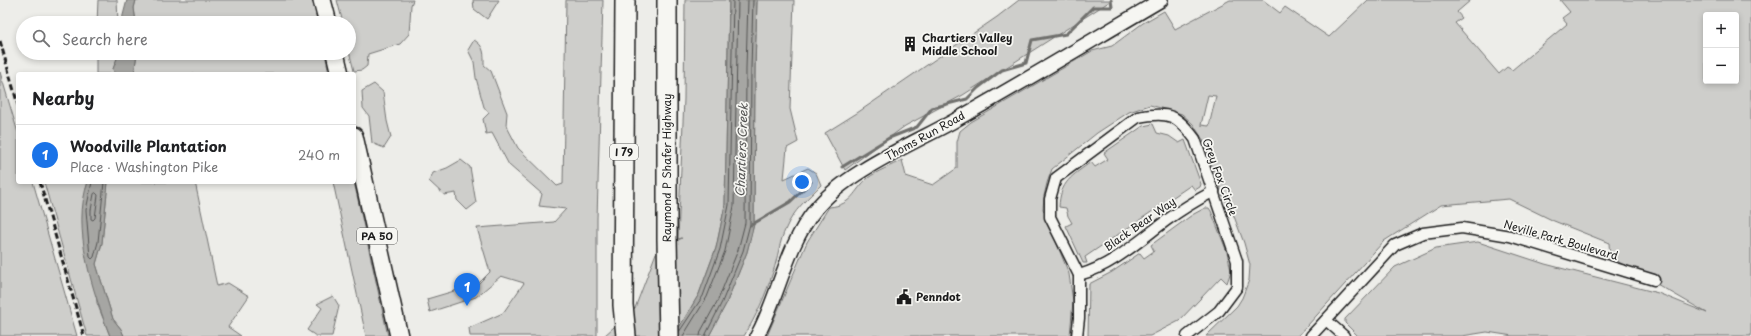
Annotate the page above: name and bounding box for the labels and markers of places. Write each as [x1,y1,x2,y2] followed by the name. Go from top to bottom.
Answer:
[922,29,1012,59] place label: Chartiers Valley Middle School
[901,35,919,53] building icon: Chartiers Valley Middle School
[454,273,480,306] pin: 1
[895,288,913,306] public building icon: Penndot
[916,288,961,305] place label: Penndot

